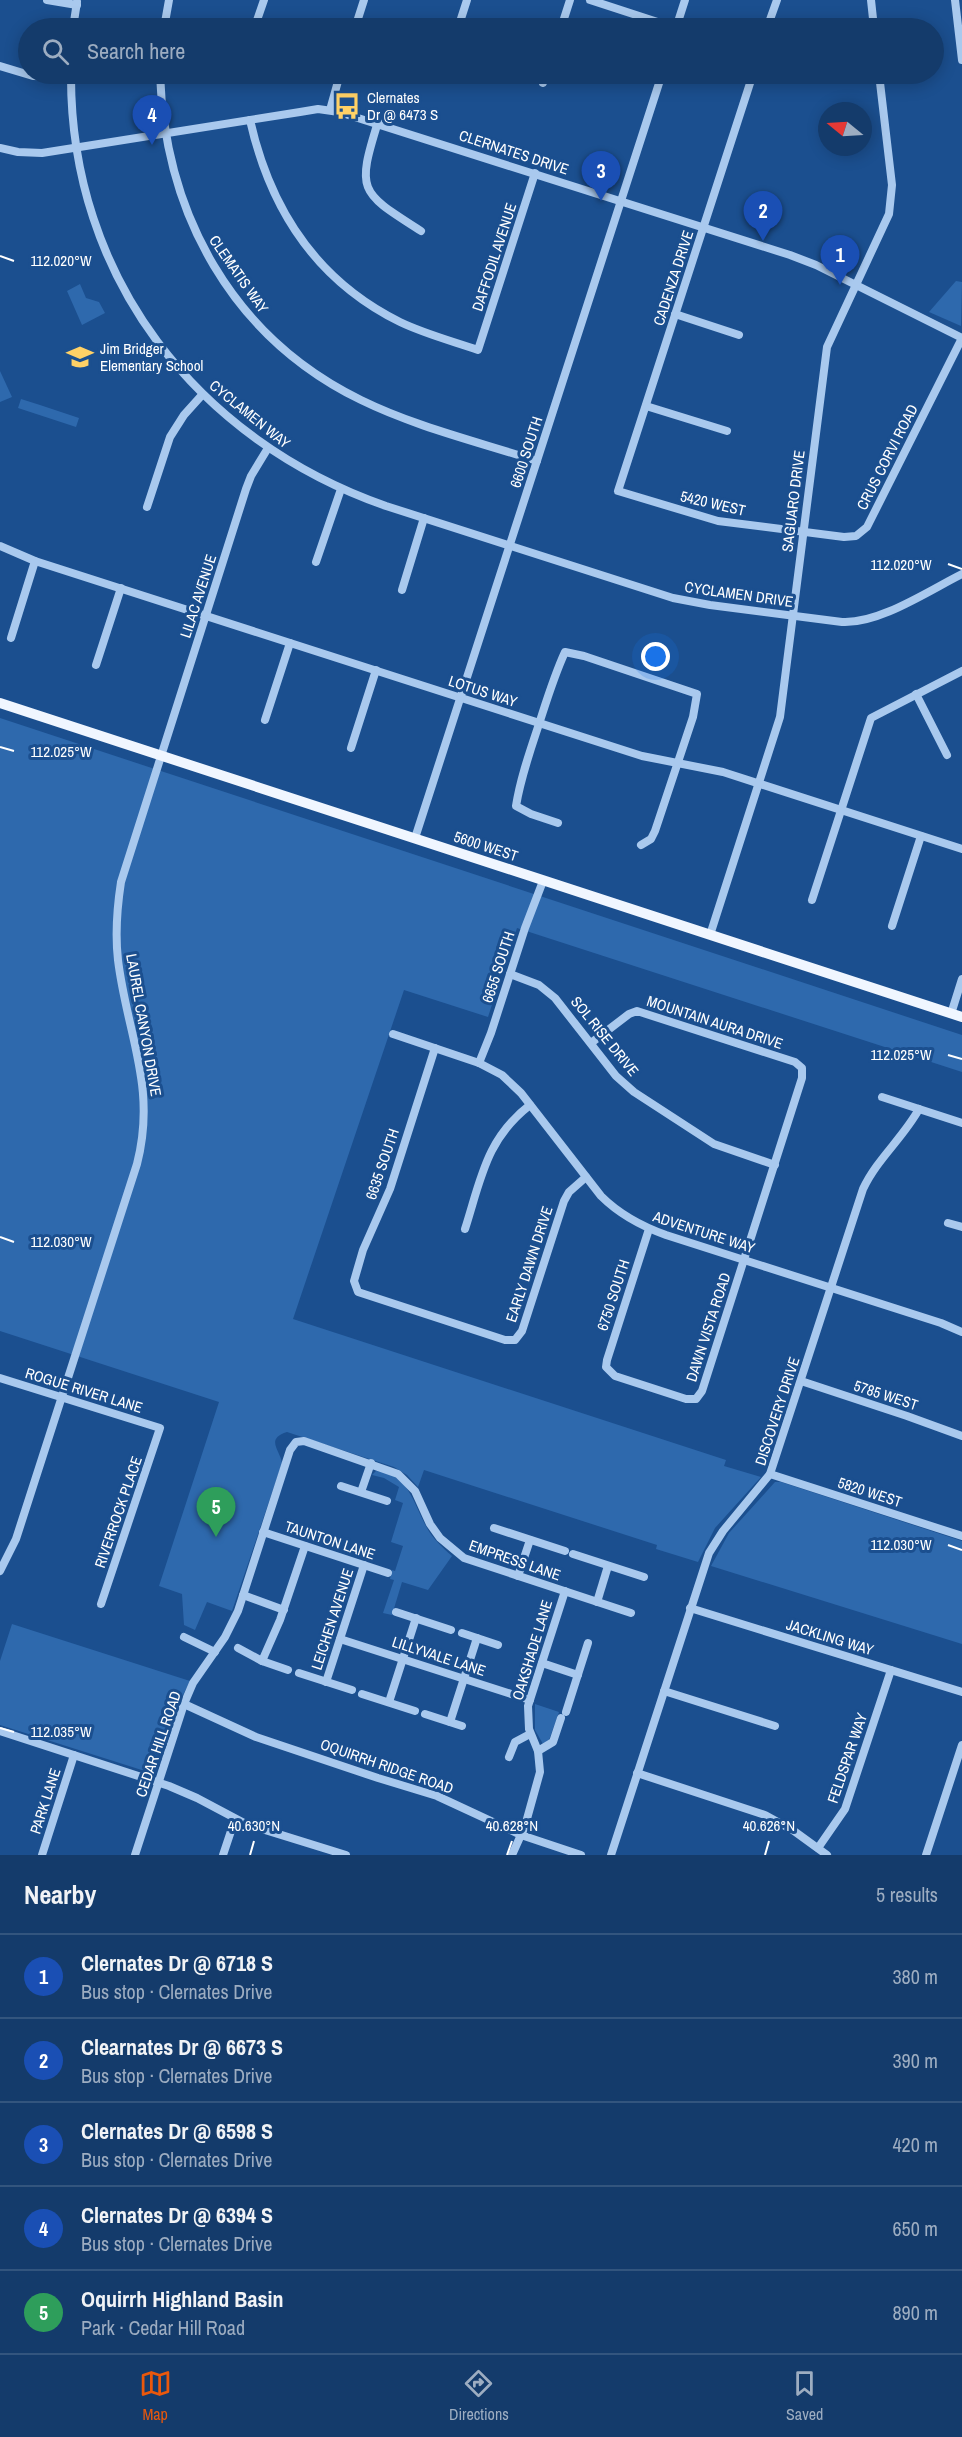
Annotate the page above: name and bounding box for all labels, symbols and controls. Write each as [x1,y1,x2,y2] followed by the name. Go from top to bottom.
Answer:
[18,18,944,84] search box
[39,35,72,68] icon: search
[87,36,185,66] text: Search here
[367,87,438,125] place label: Clernates Dr @ 6473 S
[332,91,362,121] bus stop icon: Clernates Dr @ 6473 S
[132,96,172,145] pin: 4
[818,102,872,156] north arrow
[457,124,571,180] street label: CLERNATES DRIVE
[582,152,620,201] pin: 3
[744,192,783,241] pin: 2
[467,200,521,314] street label: DAFFODIL AVENUE
[648,228,698,328] street label: CADENZA DRIVE
[204,231,274,318] street label: CLEMATIS WAY
[820,236,860,285] pin: 1
[30,250,92,271] text: 112.020°W
[100,338,203,376] place label: Jim Bridger Elementary School
[65,342,95,372] school or university icon: Jim Bridger Elementary School
[205,375,295,454] street label: CYCLAMEN WAY
[851,400,923,513] street label: CRUS CORVI ROAD
[505,414,547,490] street label: 6600 SOUTH
[776,449,810,553] street label: SAGUARO DRIVE
[678,485,748,521] street label: 5420 WEST
[175,552,221,640] street label: LILAC AVENUE
[870,554,932,575] text: 112.020°W
[683,576,795,612] street label: CYCLAMEN DRIVE
[641,642,670,671] your location
[446,670,521,712] street label: LOTUS WAY
[30,741,92,762] text: 112.025°W
[451,826,521,866] street label: 5600 WEST
[477,929,519,1005] street label: 6655 SOUTH
[121,952,167,1098] street label: LAUREL CANYON DRIVE
[644,990,786,1054] street label: MOUNTAIN AURA DRIVE
[566,992,644,1080] street label: SOL RISE DRIVE
[870,1044,932,1065] text: 112.025°W
[360,1126,404,1202] street label: 6635 SOUTH
[500,1203,558,1325] street label: EARLY DAWN DRIVE
[649,1205,758,1259] street label: ADVENTURE WAY
[30,1231,92,1252] text: 112.030°W
[592,1257,634,1333] street label: 6750 SOUTH
[680,1270,736,1384] street label: DAWN VISTA ROAD
[750,1354,804,1468] street label: DISCOVERY DRIVE
[23,1362,145,1418] street label: ROGUE RIVER LANE
[851,1375,921,1415] street label: 5785 WEST
[89,1453,147,1571] street label: RIVERROCK PLACE
[835,1472,905,1512] street label: 5820 WEST
[196,1488,236,1537] pin: 5
[282,1516,378,1564] street label: TAUNTON LANE
[466,1534,564,1586] street label: EMPRESS LANE
[870,1534,932,1555] text: 112.030°W
[306,1565,358,1673] street label: LEICHEN AVENUE
[507,1597,557,1703] street label: OAKSHADE LANE
[784,1614,877,1660] street label: JACKLING WAY
[389,1631,489,1681] street label: LILLYVALE LANE
[130,1688,186,1800] street label: CEDAR HILL ROAD
[822,1709,873,1806] street label: FELDSPAR WAY
[30,1721,92,1742] text: 112.035°W
[318,1733,456,1799] street label: OQUIRRH RIDGE ROAD
[24,1765,66,1837] street label: PARK LANE
[228,1815,280,1836] text: 40.630°N
[486,1815,538,1836] text: 40.628°N
[743,1815,795,1836] text: 40.626°N
[24,1877,96,1912] text: Nearby
[876,1881,938,1908] text: 5 results
[81,1948,273,1978] text: Clernates Dr @ 6718 S
[39,1963,48,1990] text: 1
[892,1963,938,1990] text: 380 m
[81,1978,272,2005] text: Bus stop · Clernates Drive
[81,2032,283,2062] text: Clearnates Dr @ 6673 S
[39,2047,48,2074] text: 2
[892,2047,938,2074] text: 390 m
[81,2062,272,2089] text: Bus stop · Clernates Drive
[81,2116,273,2146] text: Clernates Dr @ 6598 S
[39,2131,48,2158] text: 3
[892,2131,938,2158] text: 420 m
[81,2146,272,2173] text: Bus stop · Clernates Drive
[81,2200,273,2230] text: Clernates Dr @ 6394 S
[39,2215,48,2242] text: 4
[892,2215,938,2242] text: 650 m
[81,2230,272,2257] text: Bus stop · Clernates Drive
[81,2284,284,2314] text: Oquirrh Highland Basin
[39,2299,48,2326] text: 5
[892,2299,938,2326] text: 890 m
[81,2314,245,2341] text: Park · Cedar Hill Road
[139,2367,172,2425] tab: Map
[449,2367,509,2425] tab: Directions
[786,2367,823,2425] tab: Saved

